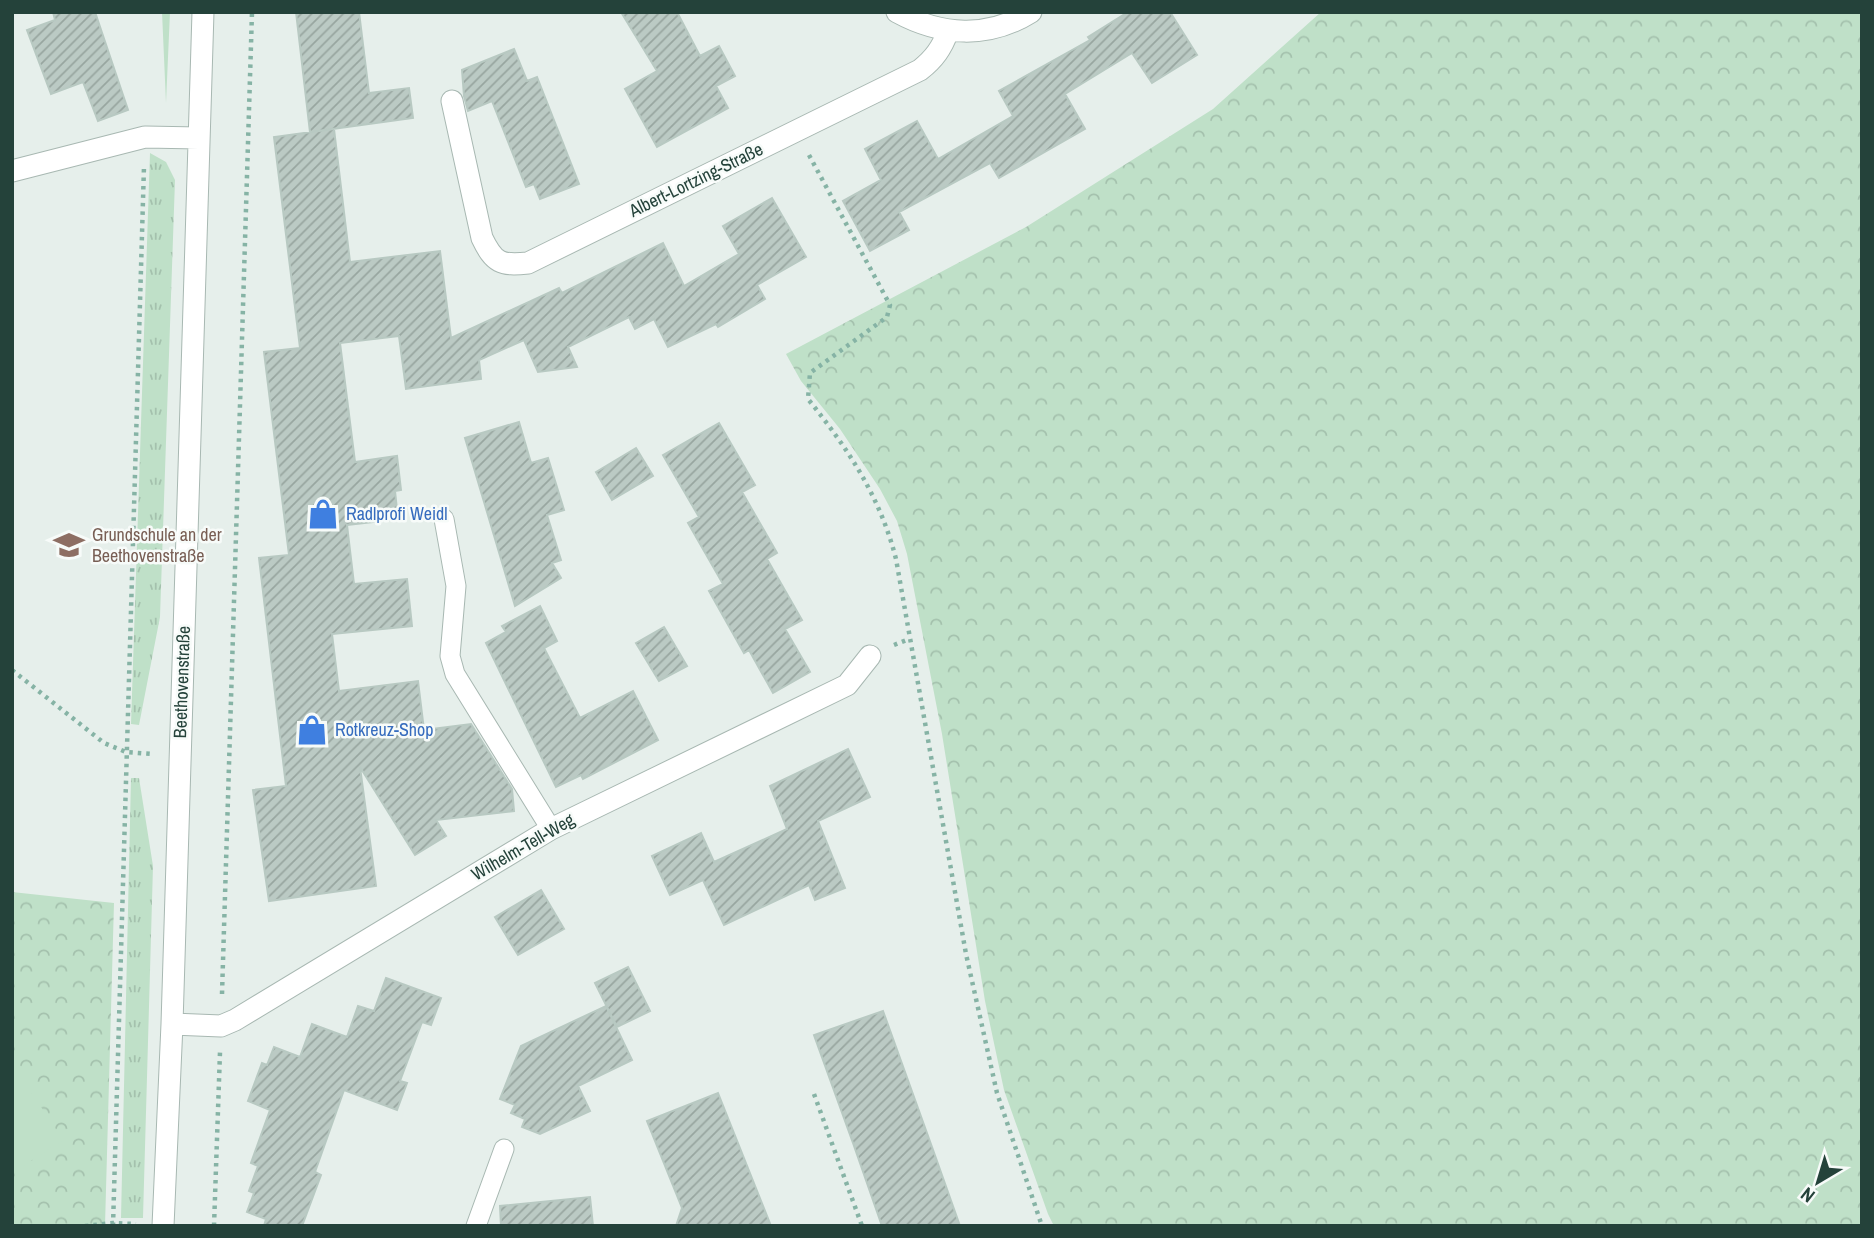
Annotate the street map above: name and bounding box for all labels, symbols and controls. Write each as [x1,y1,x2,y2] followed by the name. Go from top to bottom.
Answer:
[624,136,767,223] street label: Albert-Lortzing-Straße
[306,497,340,531] shop icon: Radlprofi Weidl
[346,501,447,526] place label: Radlprofi Weidl
[92,522,222,568] place label: Grundschule an der Beethovenstraße
[52,528,86,562] school or university icon: Grundschule an der Beethovenstraße
[167,625,196,739] street label: Beethovenstraße
[295,713,329,747] shop icon: Rotkreuz-Shop
[335,717,433,742] place label: Rotkreuz-Shop
[467,807,580,886] street label: Wilhelm-Tell-Weg
[1783,1147,1853,1217] north arrow
[1795,1182,1820,1209] text: N

